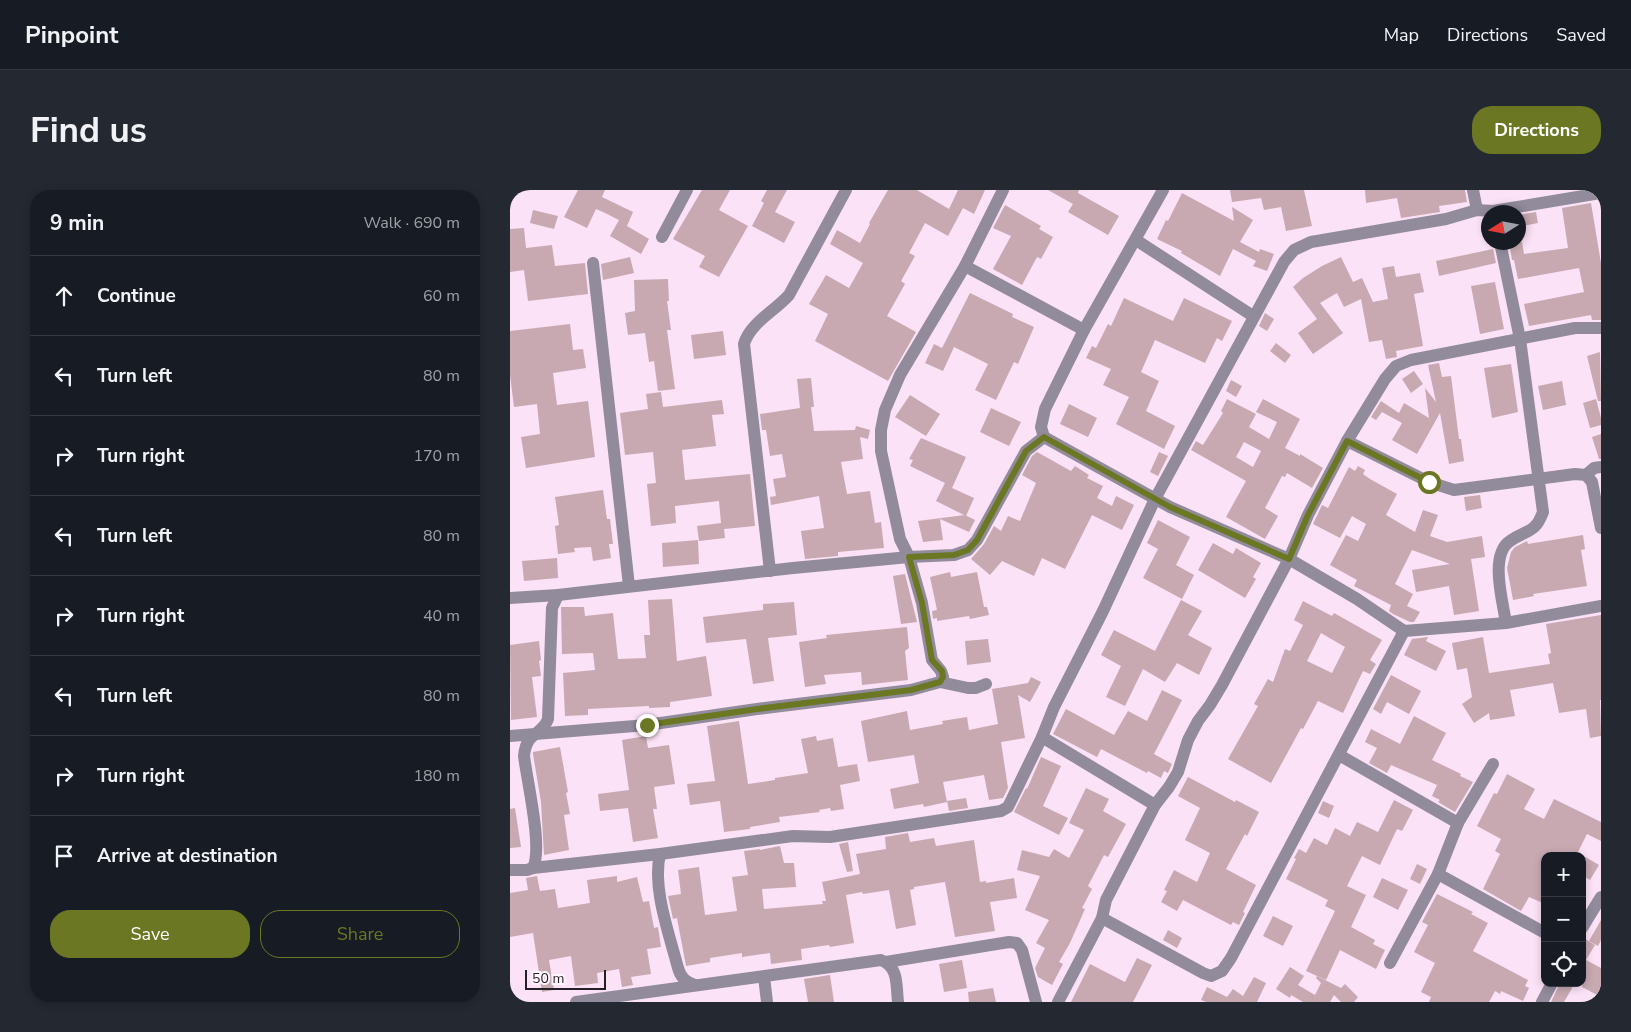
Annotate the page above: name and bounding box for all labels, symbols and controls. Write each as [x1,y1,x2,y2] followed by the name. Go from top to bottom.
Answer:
[25,19,118,51] text: Pinpoint
[1384,23,1419,47] text: Map
[1447,23,1528,47] text: Directions
[1556,23,1606,47] text: Saved
[1472,106,1601,154] button: Directions
[30,107,147,154] text: Find us
[1481,205,1526,250] north arrow
[50,209,104,237] text: 9 min
[364,212,460,234] text: Walk · 690 m
[50,282,78,310] icon: ahead
[97,283,176,309] text: Continue
[423,285,460,307] text: 60 m
[50,362,78,390] icon: left
[97,363,172,389] text: Turn left
[423,365,460,387] text: 80 m
[50,442,78,470] icon: right
[97,443,184,469] text: Turn right
[413,445,460,467] text: 170 m
[1418,471,1441,494] route start
[50,522,78,550] icon: left
[97,523,172,549] text: Turn left
[423,525,460,547] text: 80 m
[50,602,78,630] icon: right
[97,603,184,629] text: Turn right
[423,605,460,627] text: 40 m
[50,682,78,710] icon: left
[97,683,172,709] text: Turn left
[423,685,460,707] text: 80 m
[636,714,659,737] route end
[50,762,78,790] icon: right
[97,763,184,789] text: Turn right
[413,765,460,787] text: 180 m
[50,842,78,870] icon: arrive
[97,843,278,869] text: Arrive at destination
[1541,852,1586,987] map controls
[1541,852,1586,897] button: +
[1541,897,1586,942] button: −
[50,910,250,958] button: Save
[260,910,460,958] button: Share
[1541,942,1586,987] button: locate
[525,967,606,990] scale bar
[532,969,564,988] text: 50 m

